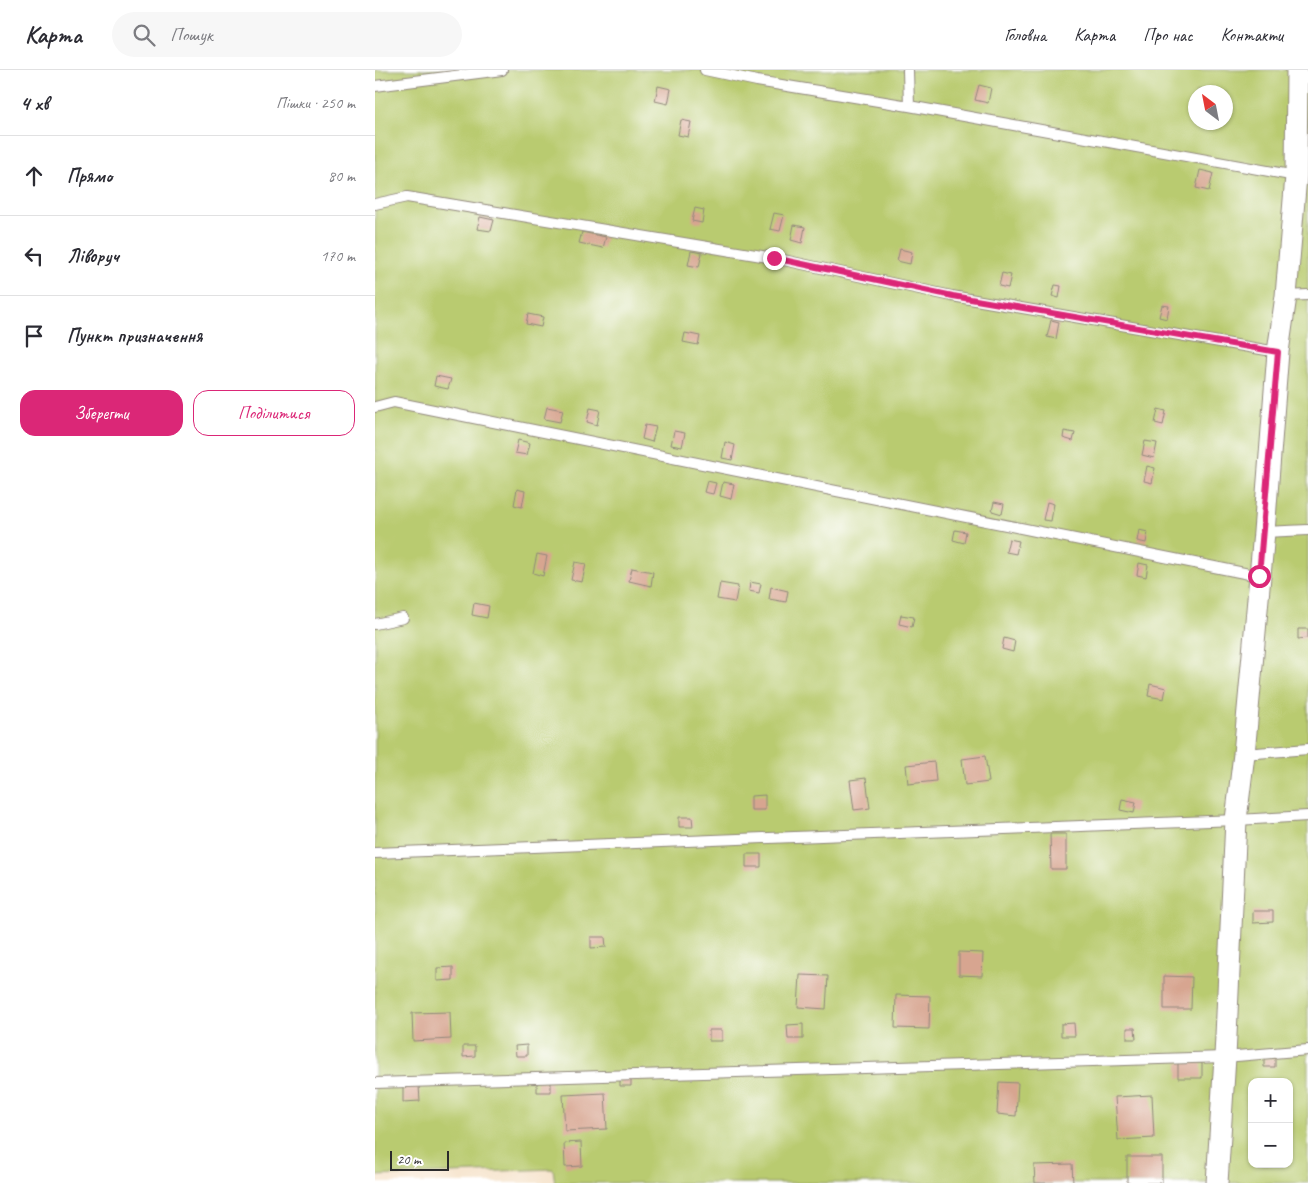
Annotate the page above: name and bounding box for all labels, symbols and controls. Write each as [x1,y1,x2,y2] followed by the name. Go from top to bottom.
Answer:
[112,12,462,57] search box
[25,20,82,50] text: Карта
[130,21,158,49] icon: search
[170,23,213,47] text: Пошук
[1004,24,1046,46] text: Головна
[1074,24,1115,46] text: Карта
[1143,24,1193,46] text: Про нас
[1221,24,1283,46] text: Контакти
[1188,85,1233,130] north arrow
[20,90,49,116] text: 4 хв
[276,93,355,113] text: Пішки · 250 m
[20,162,48,190] icon: ahead
[67,164,112,188] text: Прямо
[328,166,355,186] text: 80 m
[20,242,48,270] icon: left
[67,244,119,268] text: Ліворуч
[321,246,355,266] text: 170 m
[763,247,786,270] route end
[20,322,48,350] icon: arrive
[67,324,202,348] text: Пункт призначення
[20,390,183,436] button: Зберегти
[193,390,355,436] button: Поділитися
[1248,565,1271,588] route start
[1248,1078,1293,1168] map controls
[1248,1078,1293,1123] button: +
[1248,1123,1293,1168] button: −
[390,1148,449,1171] scale bar
[397,1151,421,1168] text: 20 m

